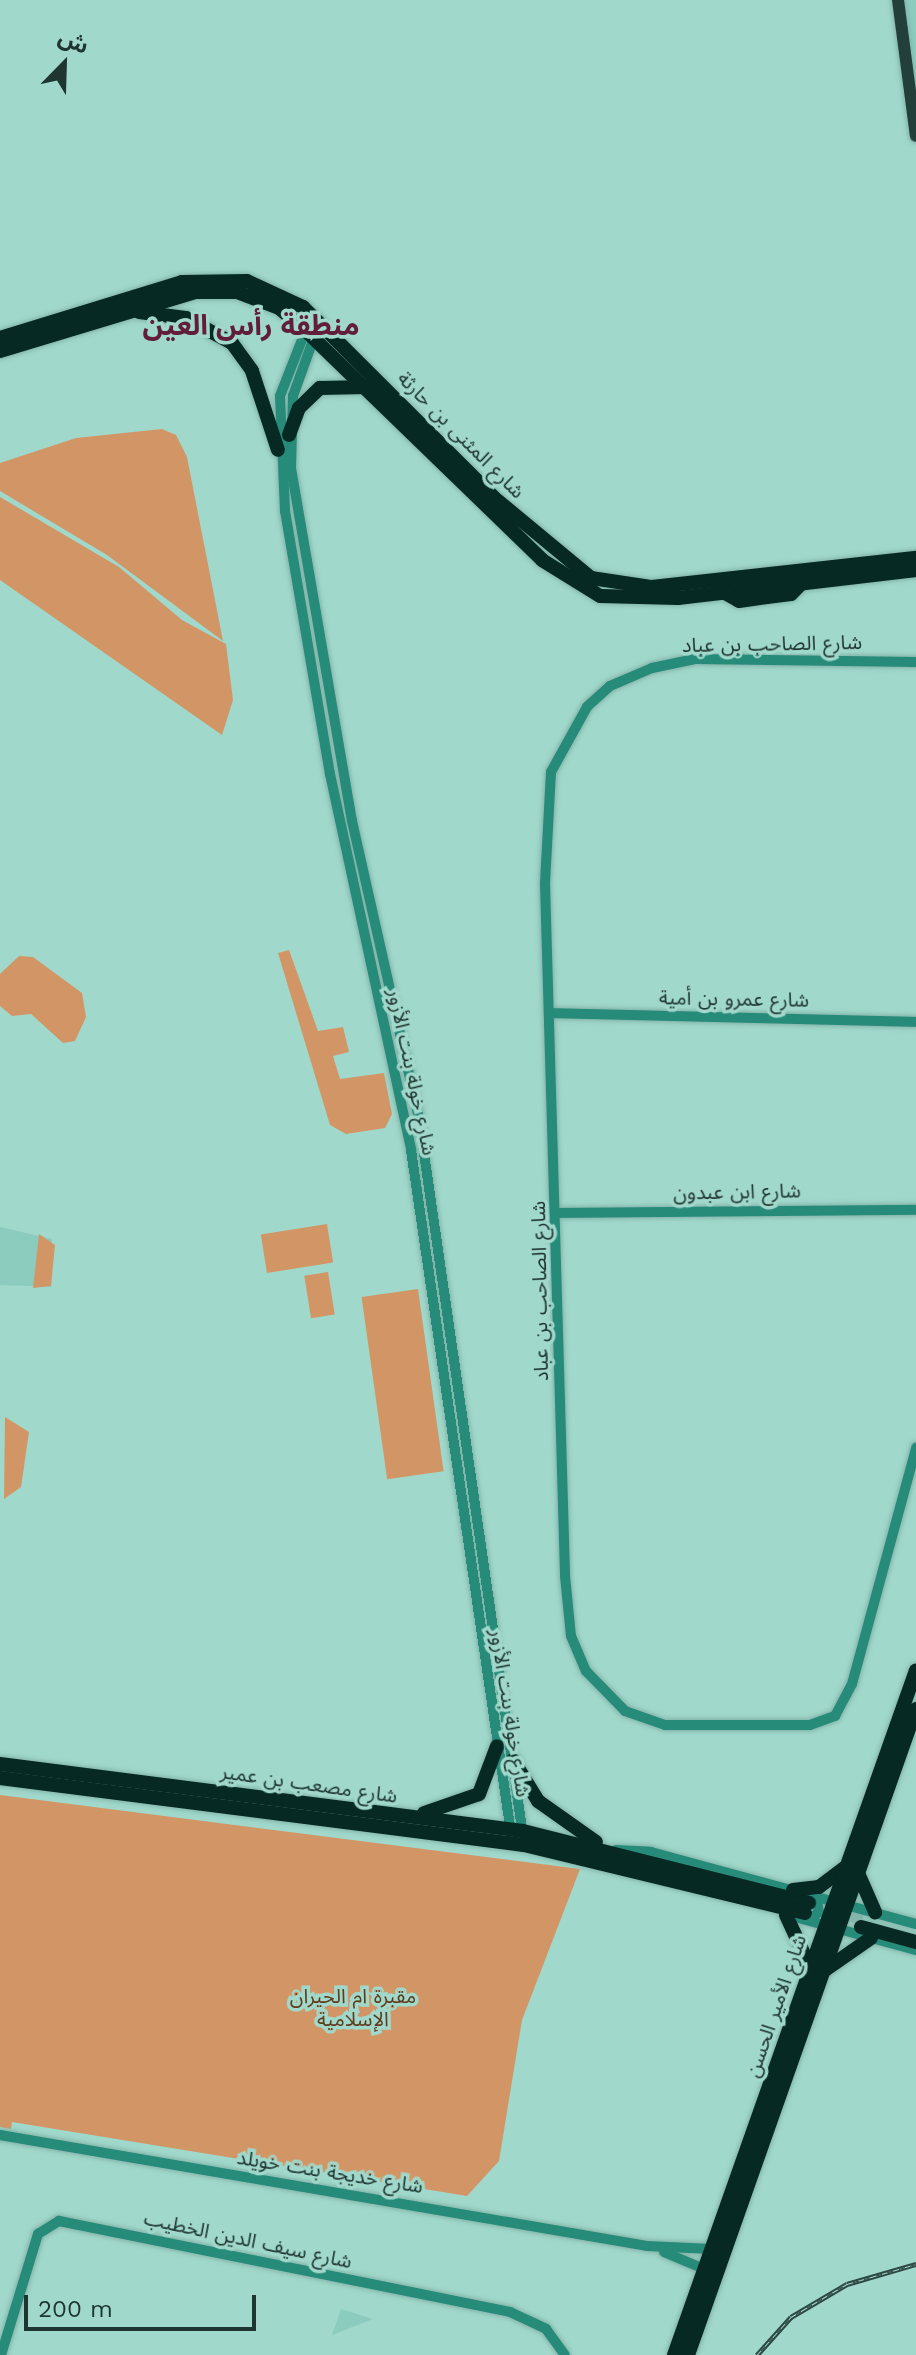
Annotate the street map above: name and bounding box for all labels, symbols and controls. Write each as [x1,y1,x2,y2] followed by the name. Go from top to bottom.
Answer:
[24,24,104,104] north arrow
[55,24,92,59] text: ش
[143,309,359,343] district label: منطقة رأس العين
[392,366,530,504] street label: شارع المثنى بن حارثة
[682,630,862,658] street label: شارع الصاحب بن عباد
[659,986,809,1012] street label: شارع عمرو بن أمية
[383,987,441,1157] street label: شارع خولة بنت الأزور
[673,1179,801,1205] street label: شارع ابن عبدون
[526,1201,554,1381] street label: شارع الصاحب بن عباد
[485,1627,535,1799] street label: شارع خولة بنت الأزور
[219,1760,399,1808] street label: شارع مصعب بن عمير
[740,1932,812,2080] street label: شارع الأمير الحسن
[290,1985,416,2032] park label: مقبرة ام الحيران الإسلامية
[235,2145,425,2199] street label: شارع خديجة بنت خويلد
[142,2206,354,2274] street label: شارع سيف الدين الخطيب
[28,2279,260,2329] scale bar
[38,2295,113,2323] text: 200 m

